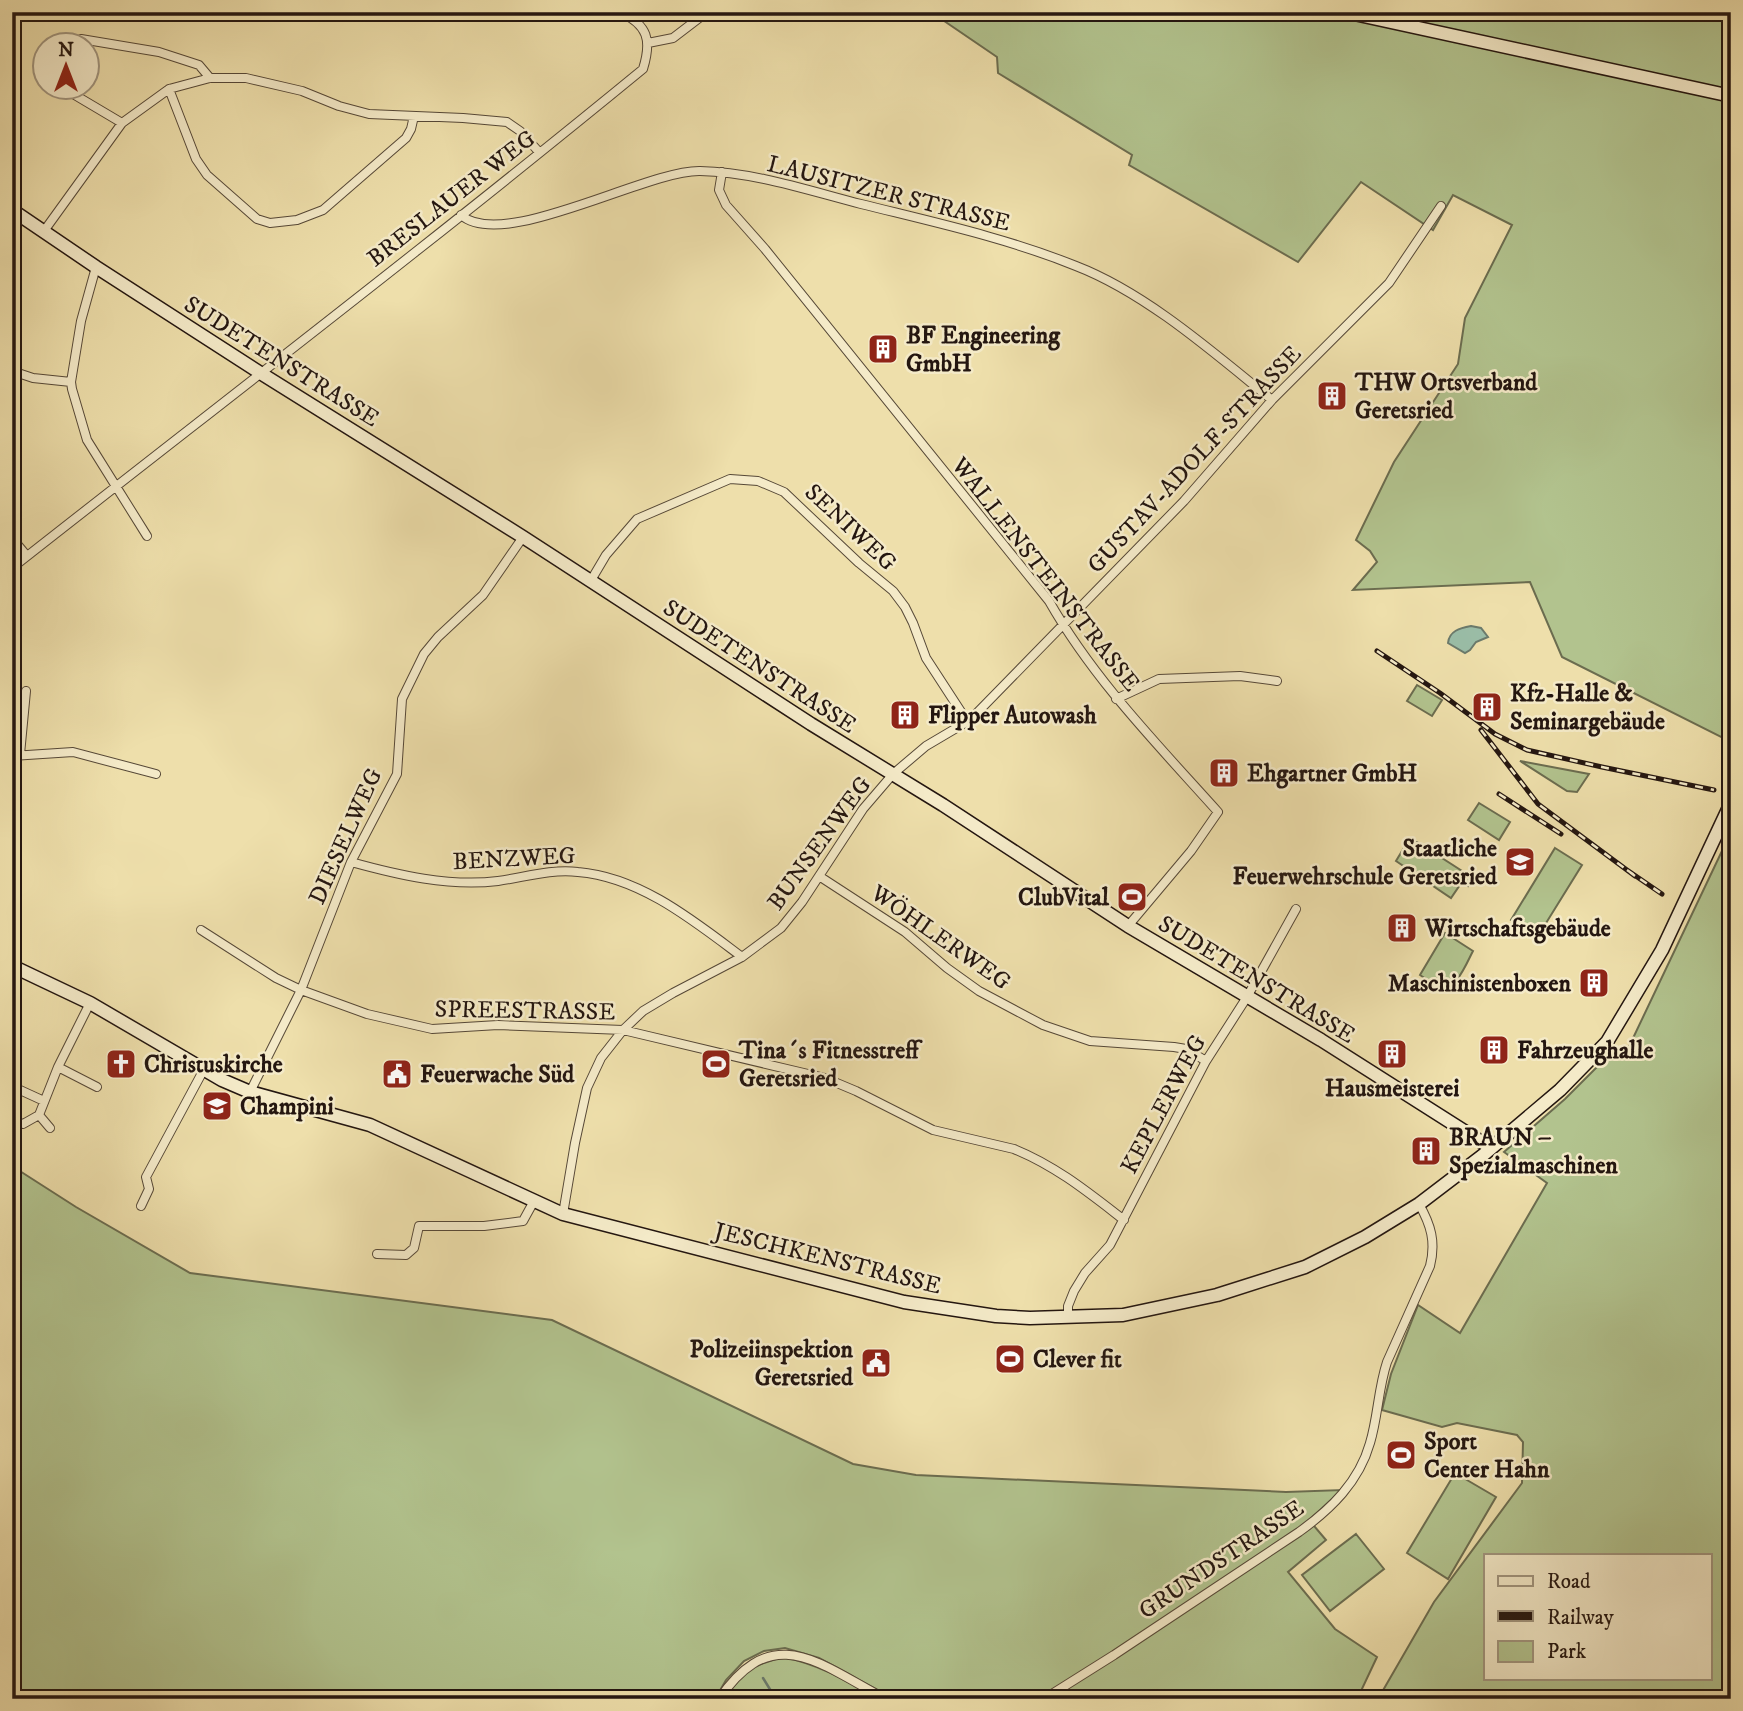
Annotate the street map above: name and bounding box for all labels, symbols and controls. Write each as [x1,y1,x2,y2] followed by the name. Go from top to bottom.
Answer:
[32,32,102,102] north arrow
[58,39,74,62] text: N
[361,124,542,274] street label: BRESLAUER WEG
[764,149,1013,239] street label: LAUSITZER STRASSE
[178,290,385,434] street label: SUDETENSTRASSE
[906,321,1061,379] place label: BF Engineering GmbH
[866,332,900,366] building icon: BF Engineering GmbH
[1081,339,1308,580] street label: GUSTAV-ADOLF-STRASSE
[1354,368,1538,426] place label: THW Ortsverband Geretsried
[1315,379,1349,413] building icon: THW Ortsverband Geretsried
[944,451,1146,698] street label: WALLENSTEINSTRASSE
[798,478,903,578] street label: SENIWEG
[657,593,862,741] street label: SUDETENSTRASSE
[1510,679,1665,737] place label: Kfz-Halle & Seminargebäude
[1470,690,1504,724] building icon: Kfz-Halle & Seminargebäude
[888,698,922,732] building icon: Flipper Autowash
[928,701,1097,731] place label: Flipper Autowash
[1207,756,1241,790] building icon: Ehgartner GmbH
[1247,759,1417,789] place label: Ehgartner GmbH
[303,763,389,909] street label: DIESELWEG
[761,771,879,916] street label: BUNSENWEG
[1233,834,1498,892] place label: Staatliche Feuerwehrschule Geretsried
[452,841,576,877] street label: BENZWEG
[1503,845,1537,879] school or university icon: Staatliche Feuerwehrschule Geretsried
[864,878,1016,997] street label: WÖHLERWEG
[1115,880,1149,914] sports icon: ClubVital
[1018,883,1110,913] place label: ClubVital
[1152,909,1360,1051] street label: SUDETENSTRASSE
[1385,911,1419,945] building icon: Wirtschaftsgebäude
[1424,914,1611,944] place label: Wirtschaftsgebäude
[1577,966,1611,1000] building icon: Maschinistenboxen
[1388,969,1571,999] place label: Maschinistenboxen
[434,994,616,1028] street label: SPREESTRASSE
[1115,1030,1213,1179] street label: KEPLERWEG
[1477,1033,1511,1067] building icon: Fahrzeughalle
[738,1036,923,1094] place label: Tina´s Fitnesstreff Geretsried
[1517,1036,1653,1066] place label: Fahrzeughalle
[1375,1037,1409,1071] building icon: Hausmeisterei
[104,1047,138,1081] church icon: Christuskirche
[699,1047,733,1081] sports icon: Tina´s Fitnesstreff Geretsried
[144,1050,283,1080] place label: Christuskirche
[380,1057,414,1091] public building icon: Feuerwache Süd
[420,1060,575,1090] place label: Feuerwache Süd
[1325,1074,1459,1104] place label: Hausmeisterei
[200,1089,234,1123] school or university icon: Champini
[240,1092,334,1122] place label: Champini
[1449,1123,1618,1181] place label: BRAUN – Spezialmaschinen
[1409,1134,1443,1168] building icon: BRAUN – Spezialmaschinen
[709,1216,944,1302] street label: JESCHKENSTRASSE
[689,1335,854,1393] place label: Polizeiinspektion Geretsried
[993,1342,1027,1376] sports icon: Clever fit
[1033,1345,1122,1375] place label: Clever fit
[859,1346,893,1380] public building icon: Polizeiinspektion Geretsried
[1424,1427,1550,1485] place label: Sport Center Hahn
[1384,1438,1418,1472] sports icon: Sport Center Hahn
[1133,1494,1310,1626] street label: GRUNDSTRASSE
[1484,1554,1712,1680] legend
[1547,1569,1591,1595] text: Road
[1547,1605,1615,1631] text: Railway
[1547,1639,1587,1665] text: Park

